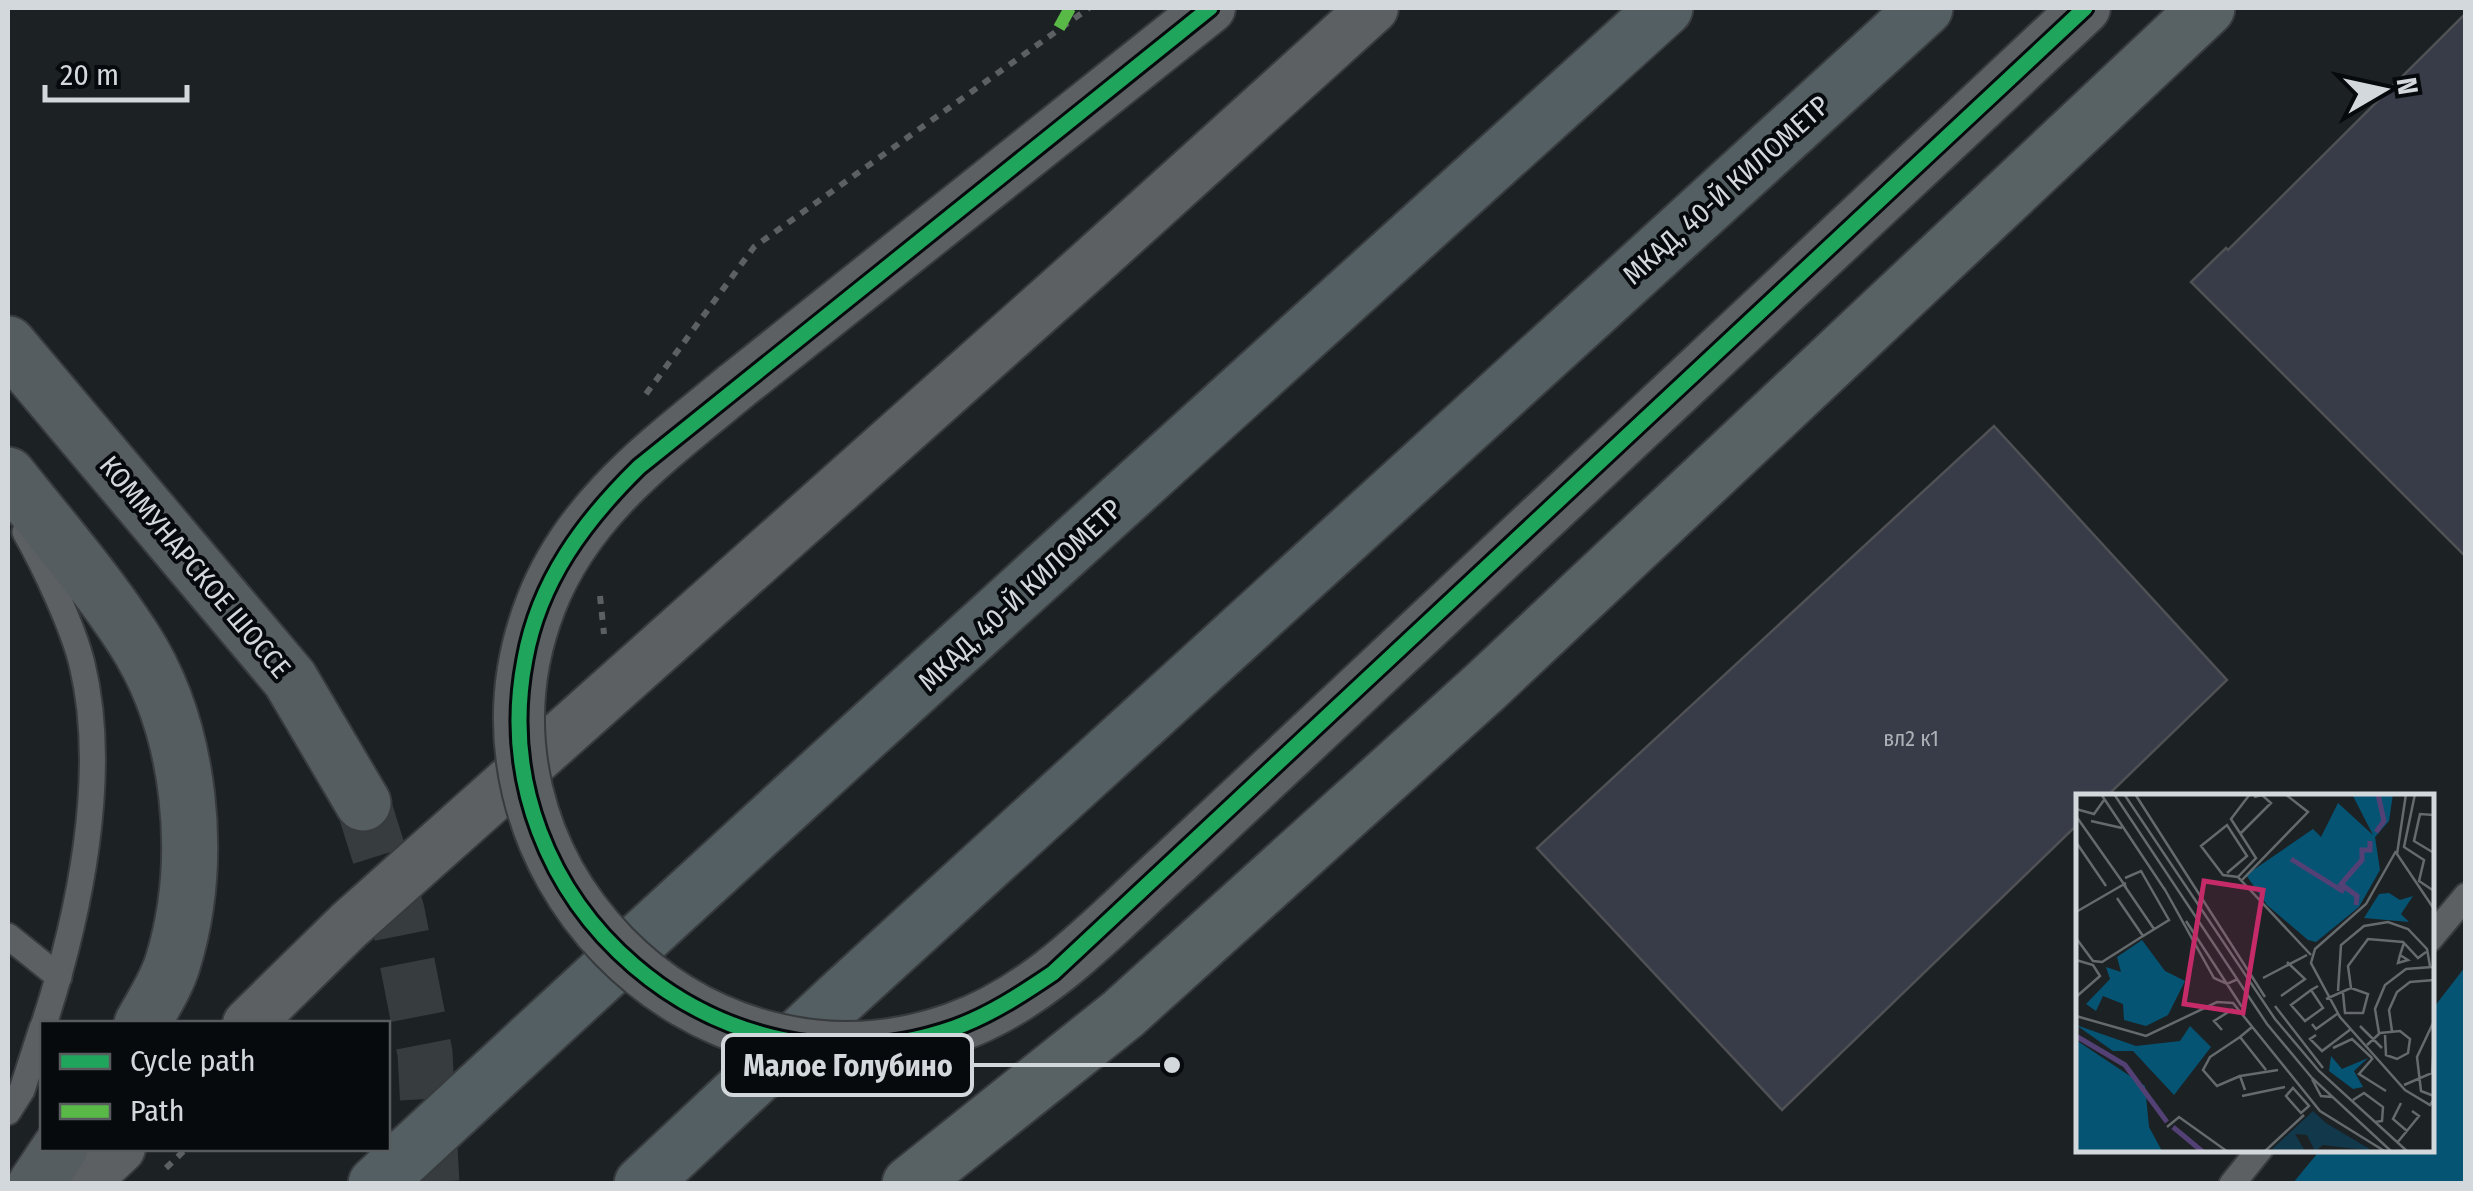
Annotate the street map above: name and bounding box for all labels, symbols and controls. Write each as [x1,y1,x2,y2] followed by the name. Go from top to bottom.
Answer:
[45,40,188,102] scale bar
[2333,40,2433,140] north arrow
[60,57,119,93] text: 20 m
[2390,75,2425,97] text: N
[1616,89,1836,291] street label: МКАД, 40-Й КИЛОМЕТР
[93,449,297,685] street label: КОММУНАРСКОЕ ШОССЕ
[911,492,1129,698] street label: МКАД, 40-Й КИЛОМЕТР
[1883,725,1939,752] house number: вл2 к1
[2076,794,2433,1151] inset map
[40,1021,390,1151] legend
[723,1035,972,1095] callout: Малое Голубино
[130,1043,256,1079] text: Cycle path
[743,1048,953,1084] text: Малое Голубино
[130,1093,184,1129] text: Path

